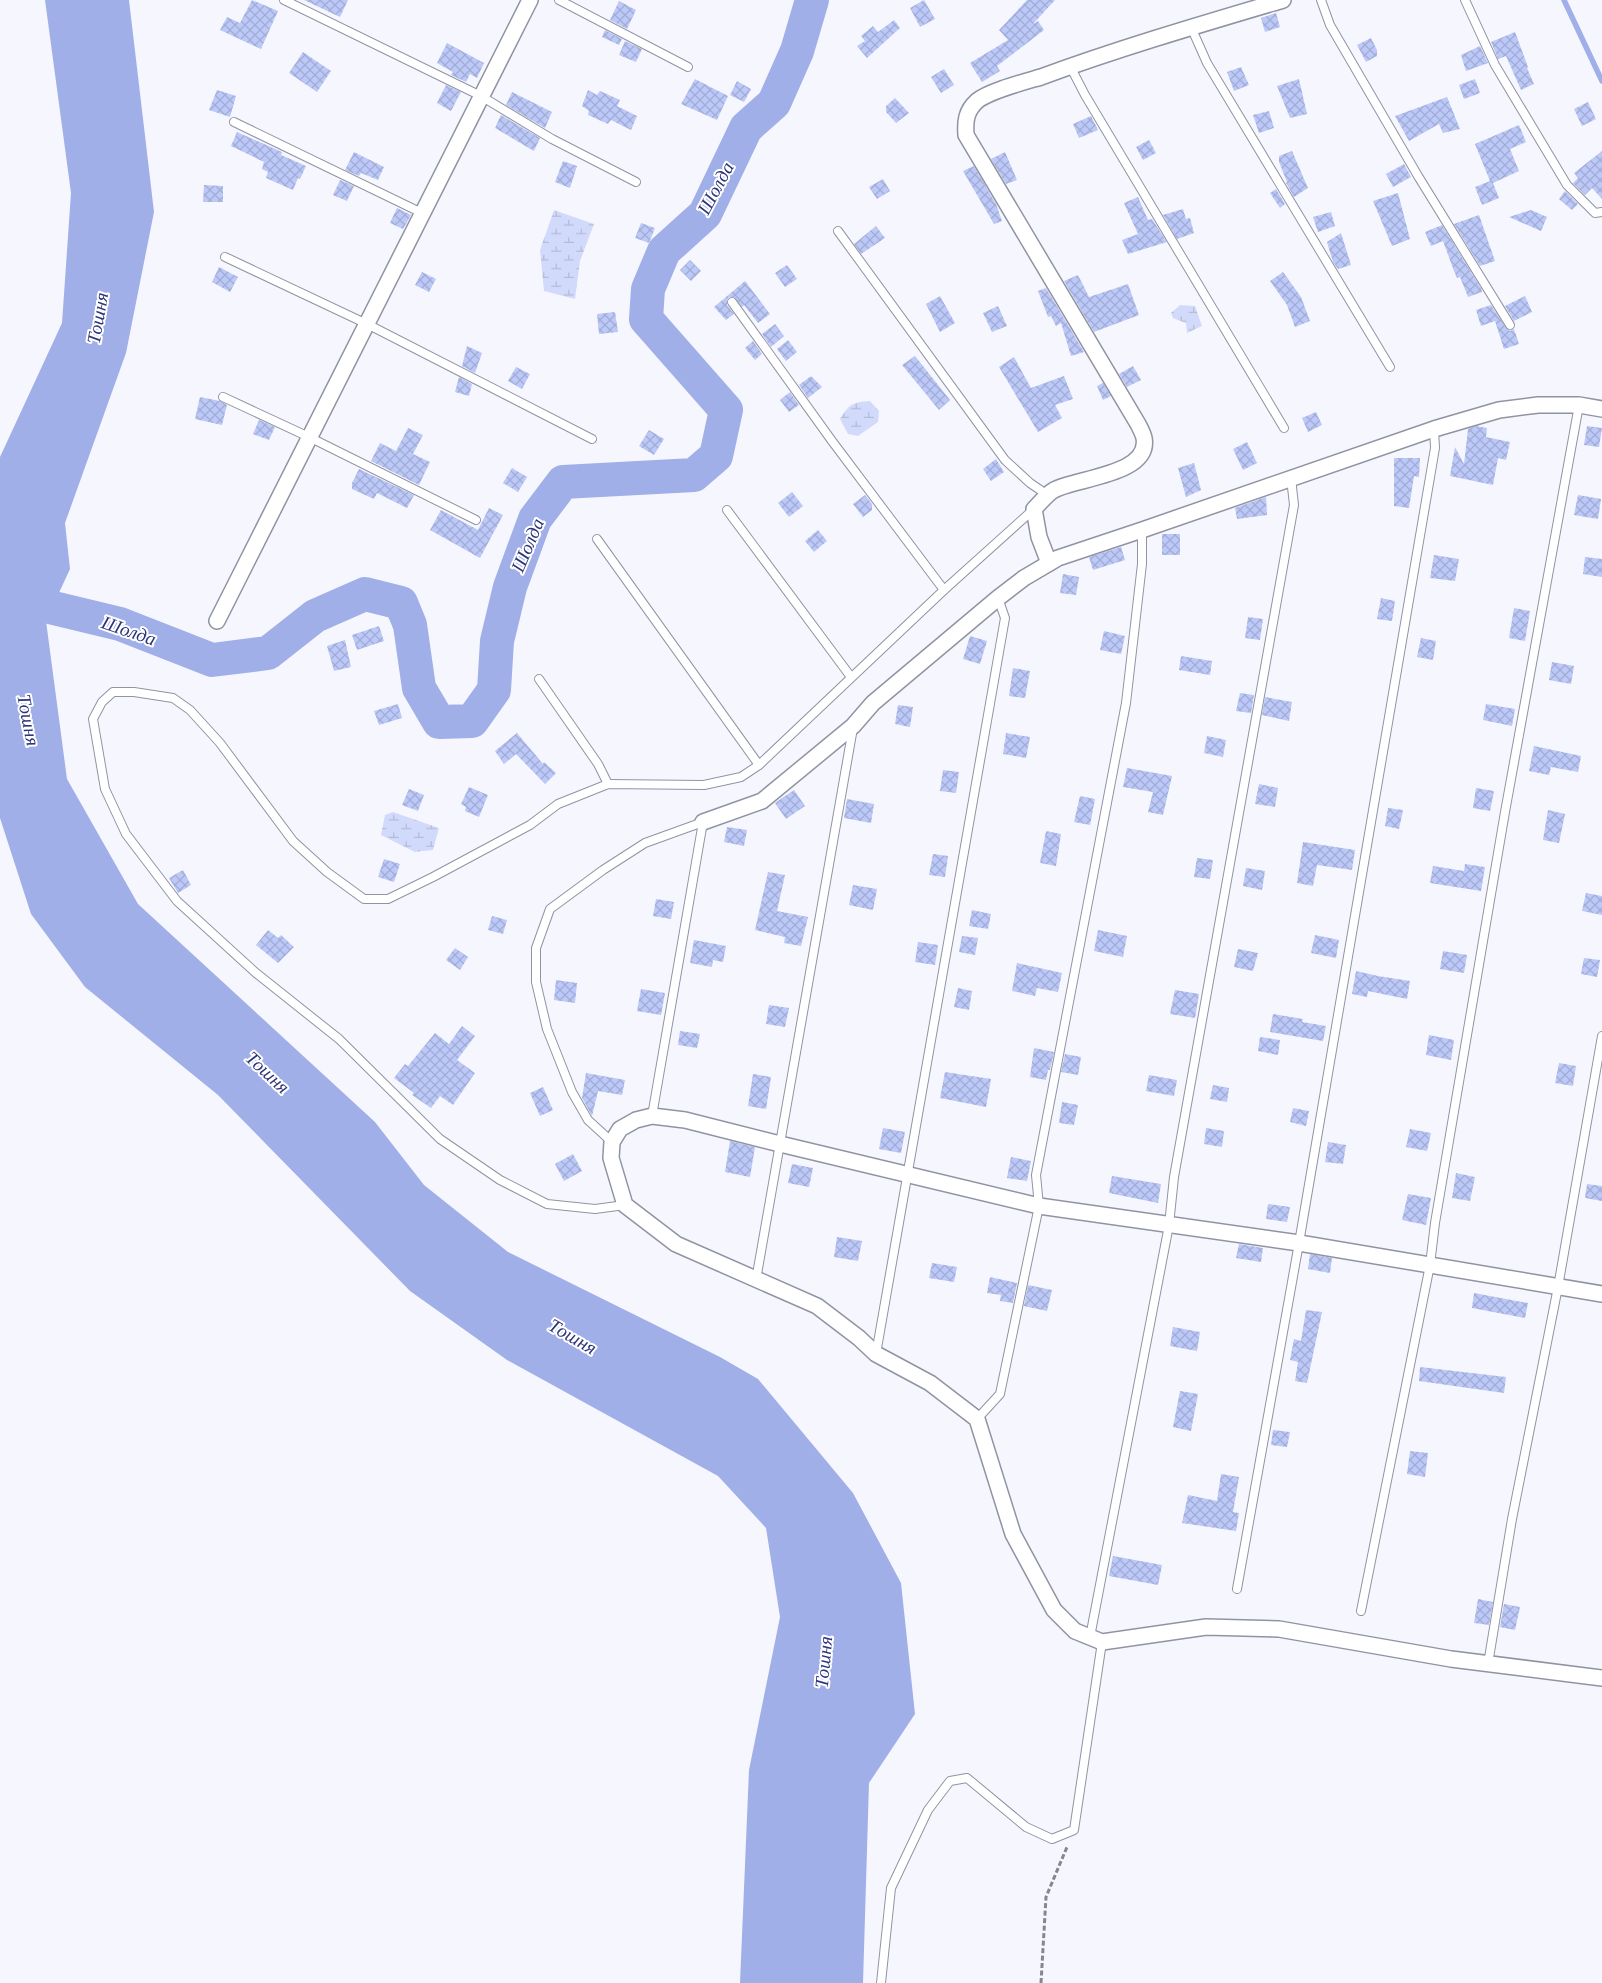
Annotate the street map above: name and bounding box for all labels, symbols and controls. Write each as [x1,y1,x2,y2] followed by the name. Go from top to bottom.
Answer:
[692,158,738,219] water label: Шолда
[83,291,112,346] water label: Тошня
[506,515,548,576] water label: Шолда
[98,611,159,650] water label: Шолда
[13,693,44,748] water label: Тошня
[241,1047,294,1098] water label: Тошня
[545,1314,601,1359] water label: Тошня
[811,1635,836,1689] water label: Тошня

